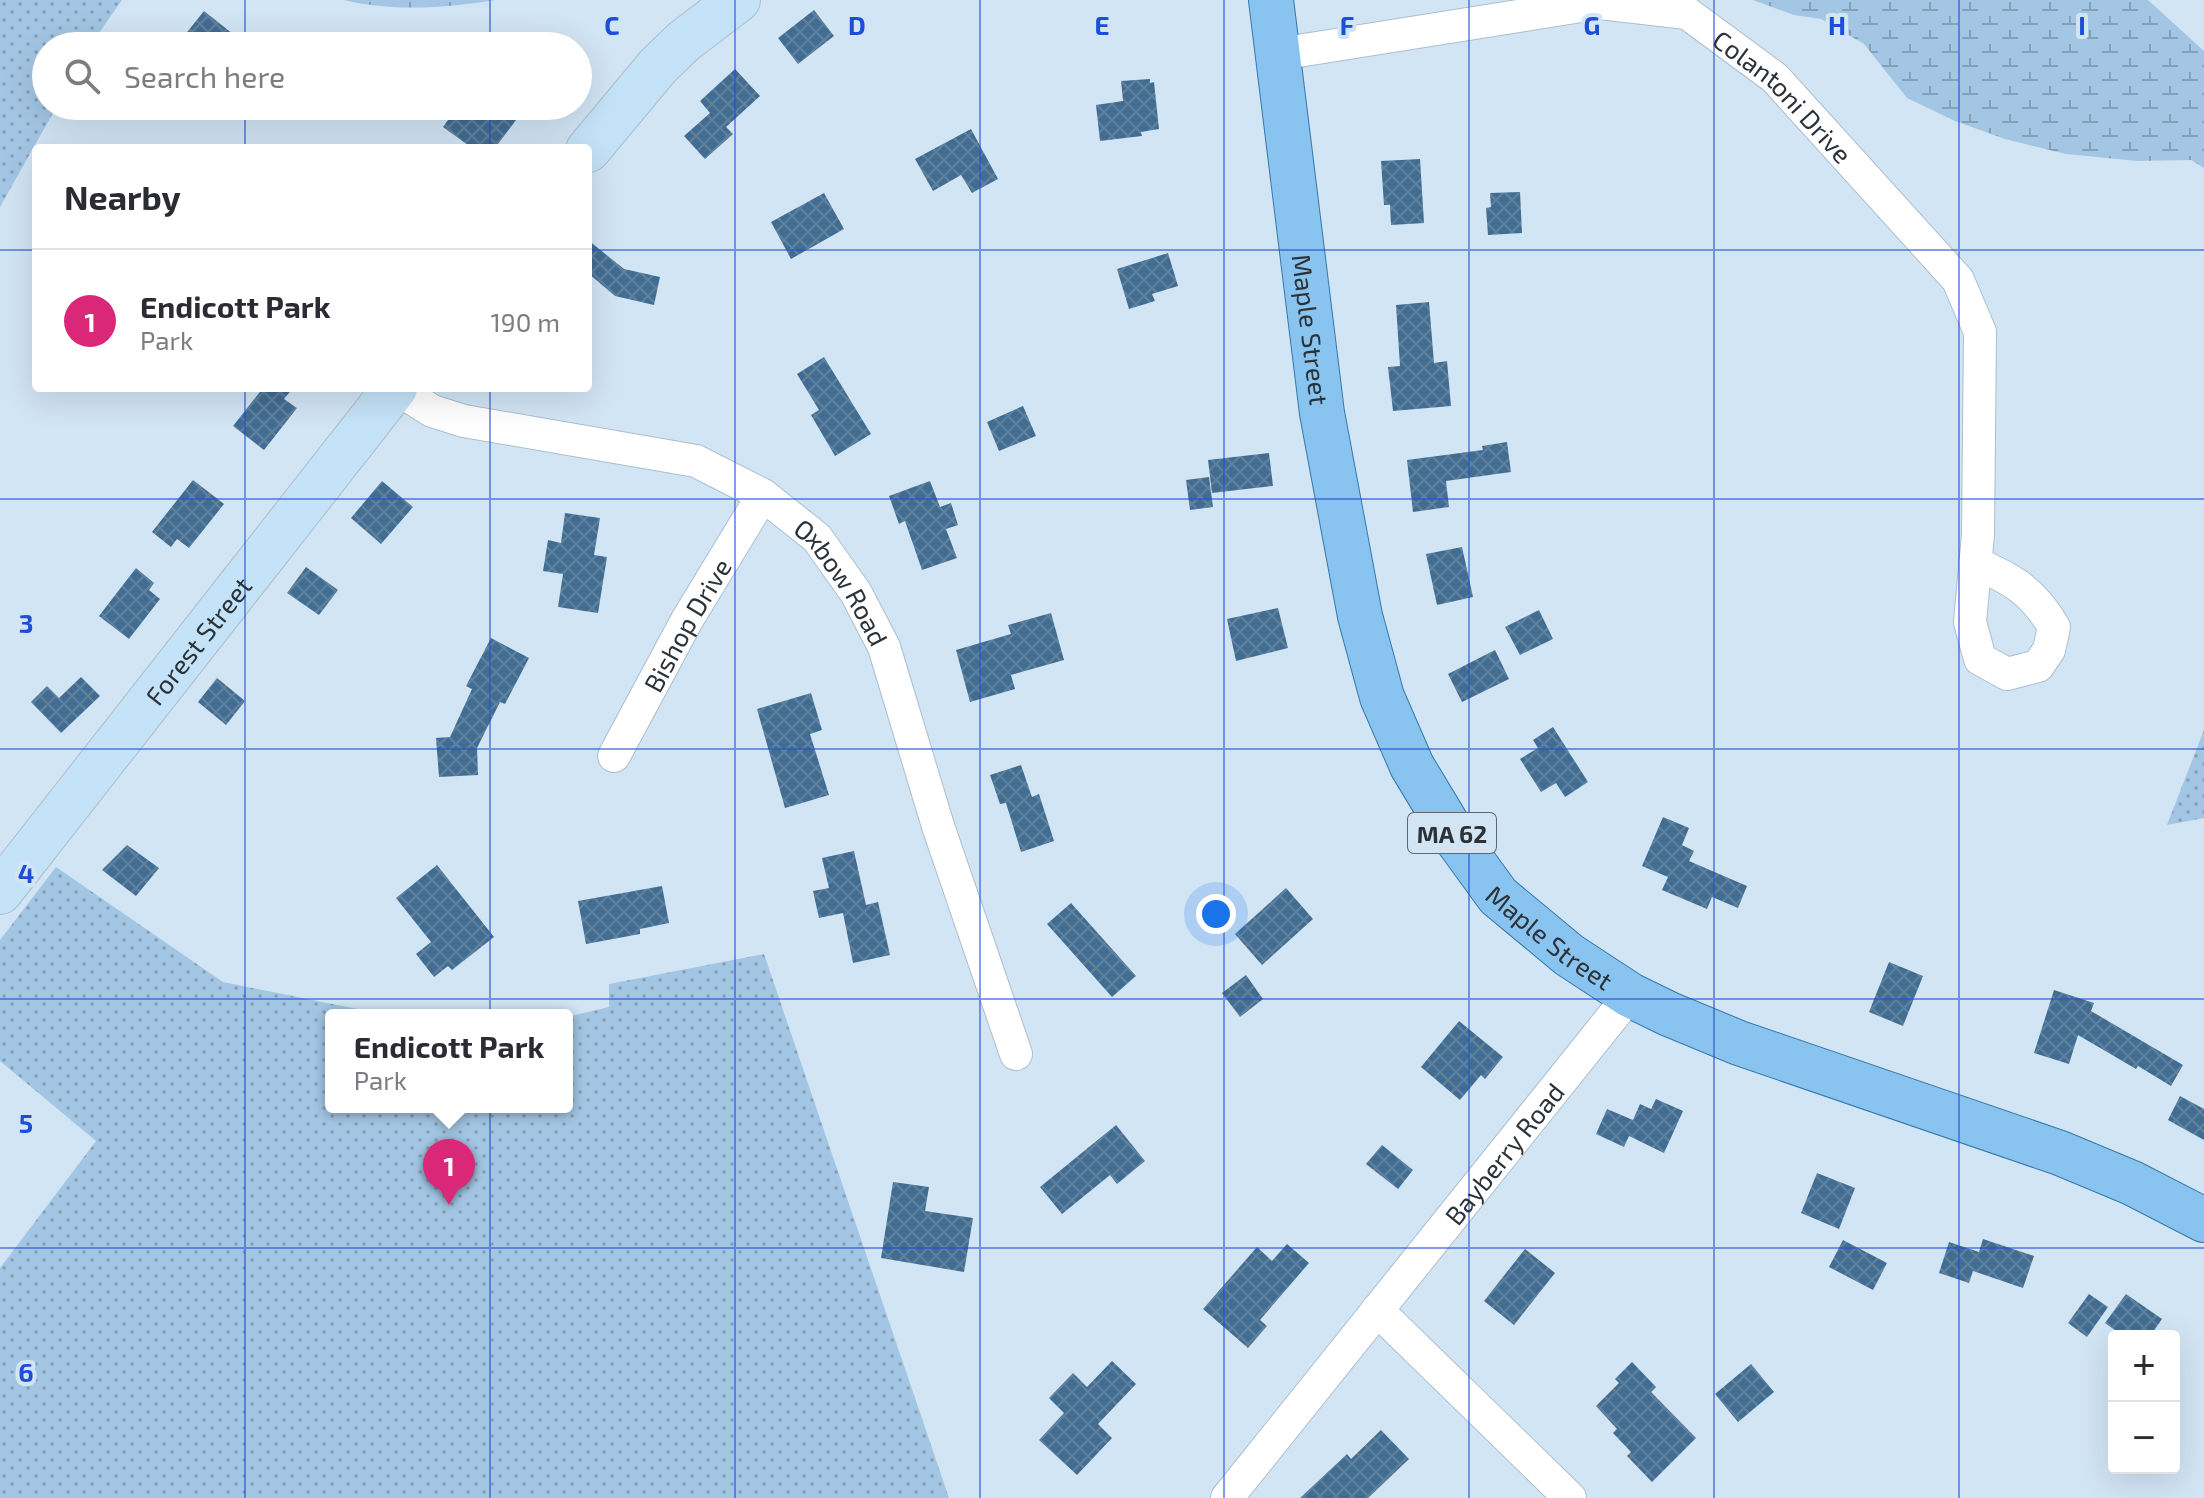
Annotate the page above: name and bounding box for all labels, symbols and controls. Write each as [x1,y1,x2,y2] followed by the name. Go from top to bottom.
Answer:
[604,9,620,40] text: C
[848,9,866,40] text: D
[1094,9,1110,40] text: E
[1340,9,1354,40] text: F
[1584,9,1600,40] text: G
[1828,9,1846,40] text: H
[2078,9,2086,40] text: I
[1708,23,1859,169] street label: Colantoni Drive
[32,32,592,120] search box
[60,54,104,98] icon: search
[124,58,285,94] text: Search here
[64,176,181,217] text: Nearby
[1287,252,1336,407] street label: Maple Street
[140,288,330,324] text: Endicott Park
[84,306,96,337] text: 1
[491,306,560,337] text: 190 m
[140,324,193,355] text: Park
[789,511,896,650] street label: Oxbow Road
[636,552,737,697] street label: Bishop Drive
[138,570,257,710] street label: Forest Street
[19,607,33,638] text: 3
[1408,813,1496,853] road number: MA 62
[18,857,34,888] text: 4
[1481,878,1619,995] street label: Maple Street
[1196,894,1236,934] your location
[325,1009,573,1113] popup
[354,1028,544,1064] text: Endicott Park
[354,1064,407,1095] text: Park
[1437,1076,1569,1230] street label: Bayberry Road
[19,1107,33,1138] text: 5
[423,1139,475,1205] pin: 1
[2108,1330,2180,1474] map controls
[2108,1330,2180,1402] button: +
[18,1356,34,1387] text: 6
[2108,1402,2180,1474] button: −

